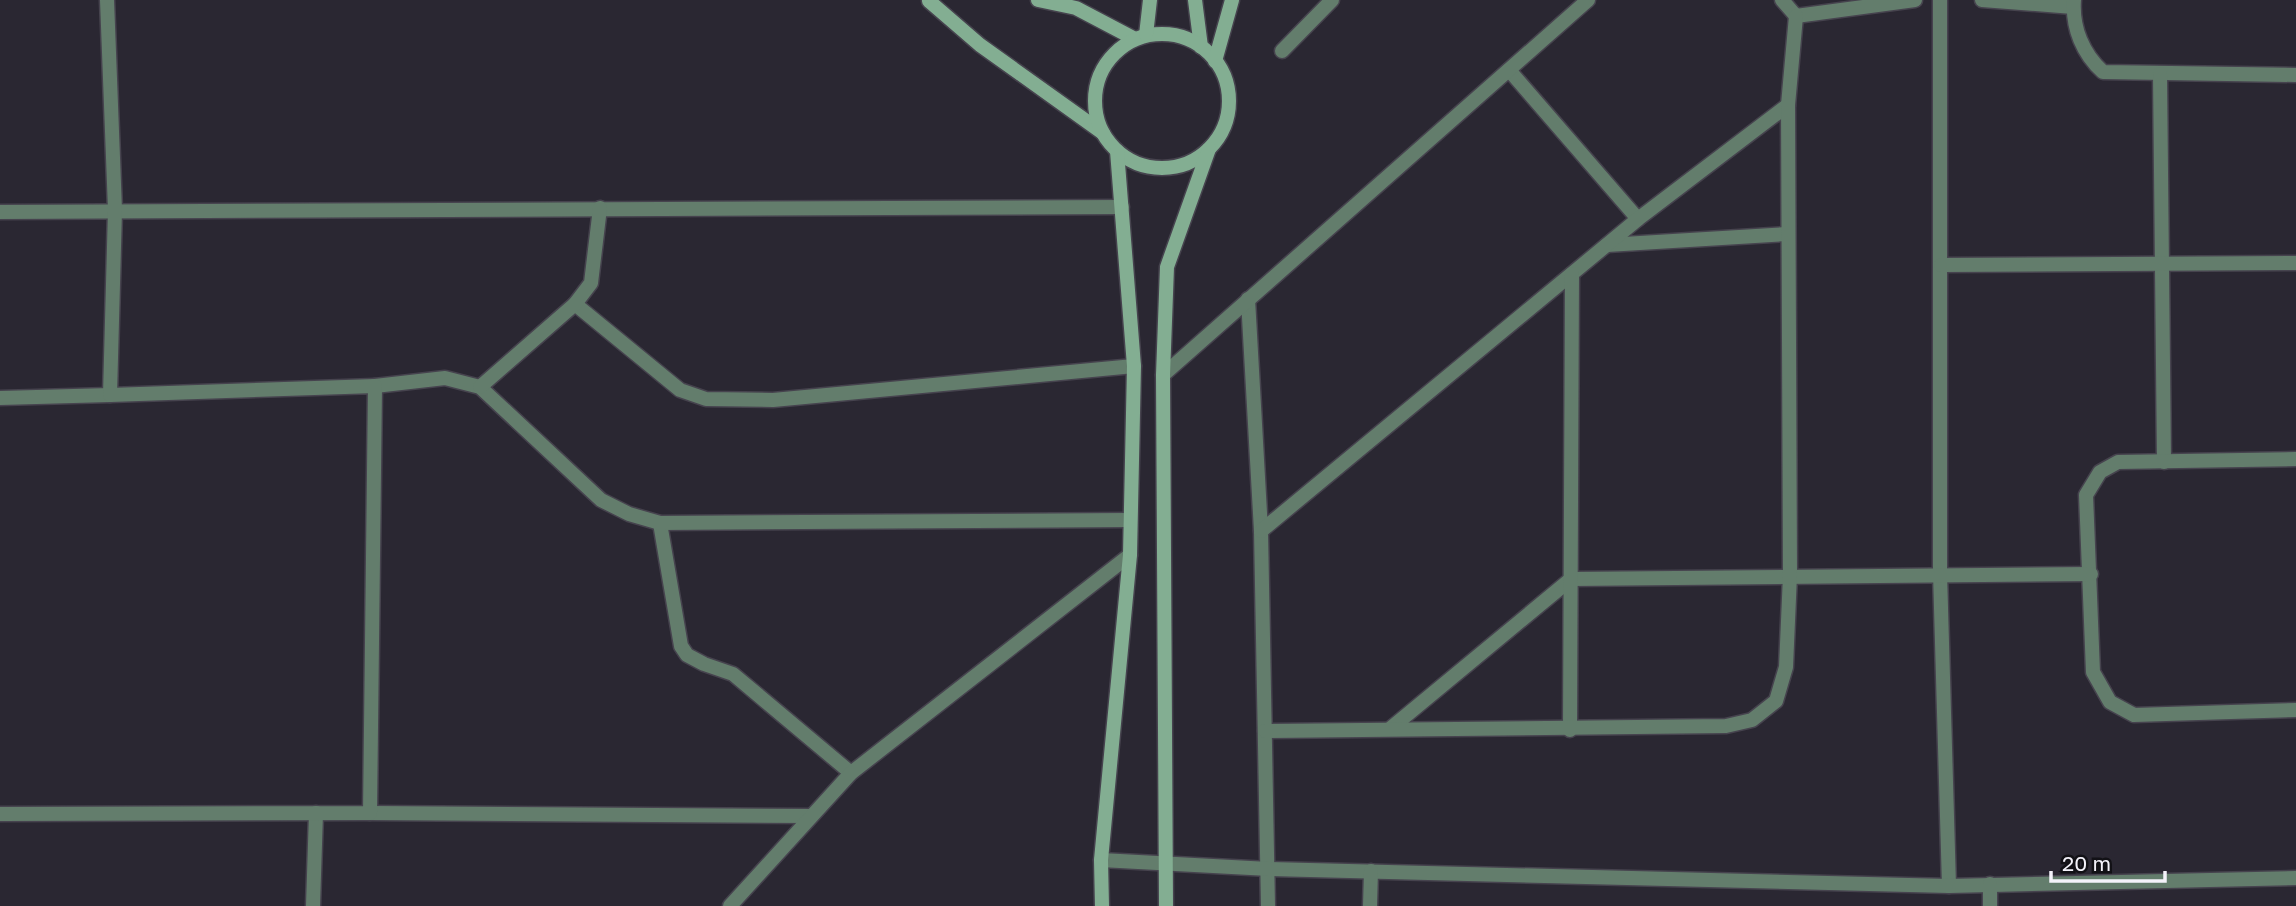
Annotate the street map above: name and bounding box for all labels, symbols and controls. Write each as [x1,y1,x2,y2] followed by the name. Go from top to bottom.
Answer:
[2051,839,2165,883] scale bar
[2062,850,2111,876] text: 20 m

